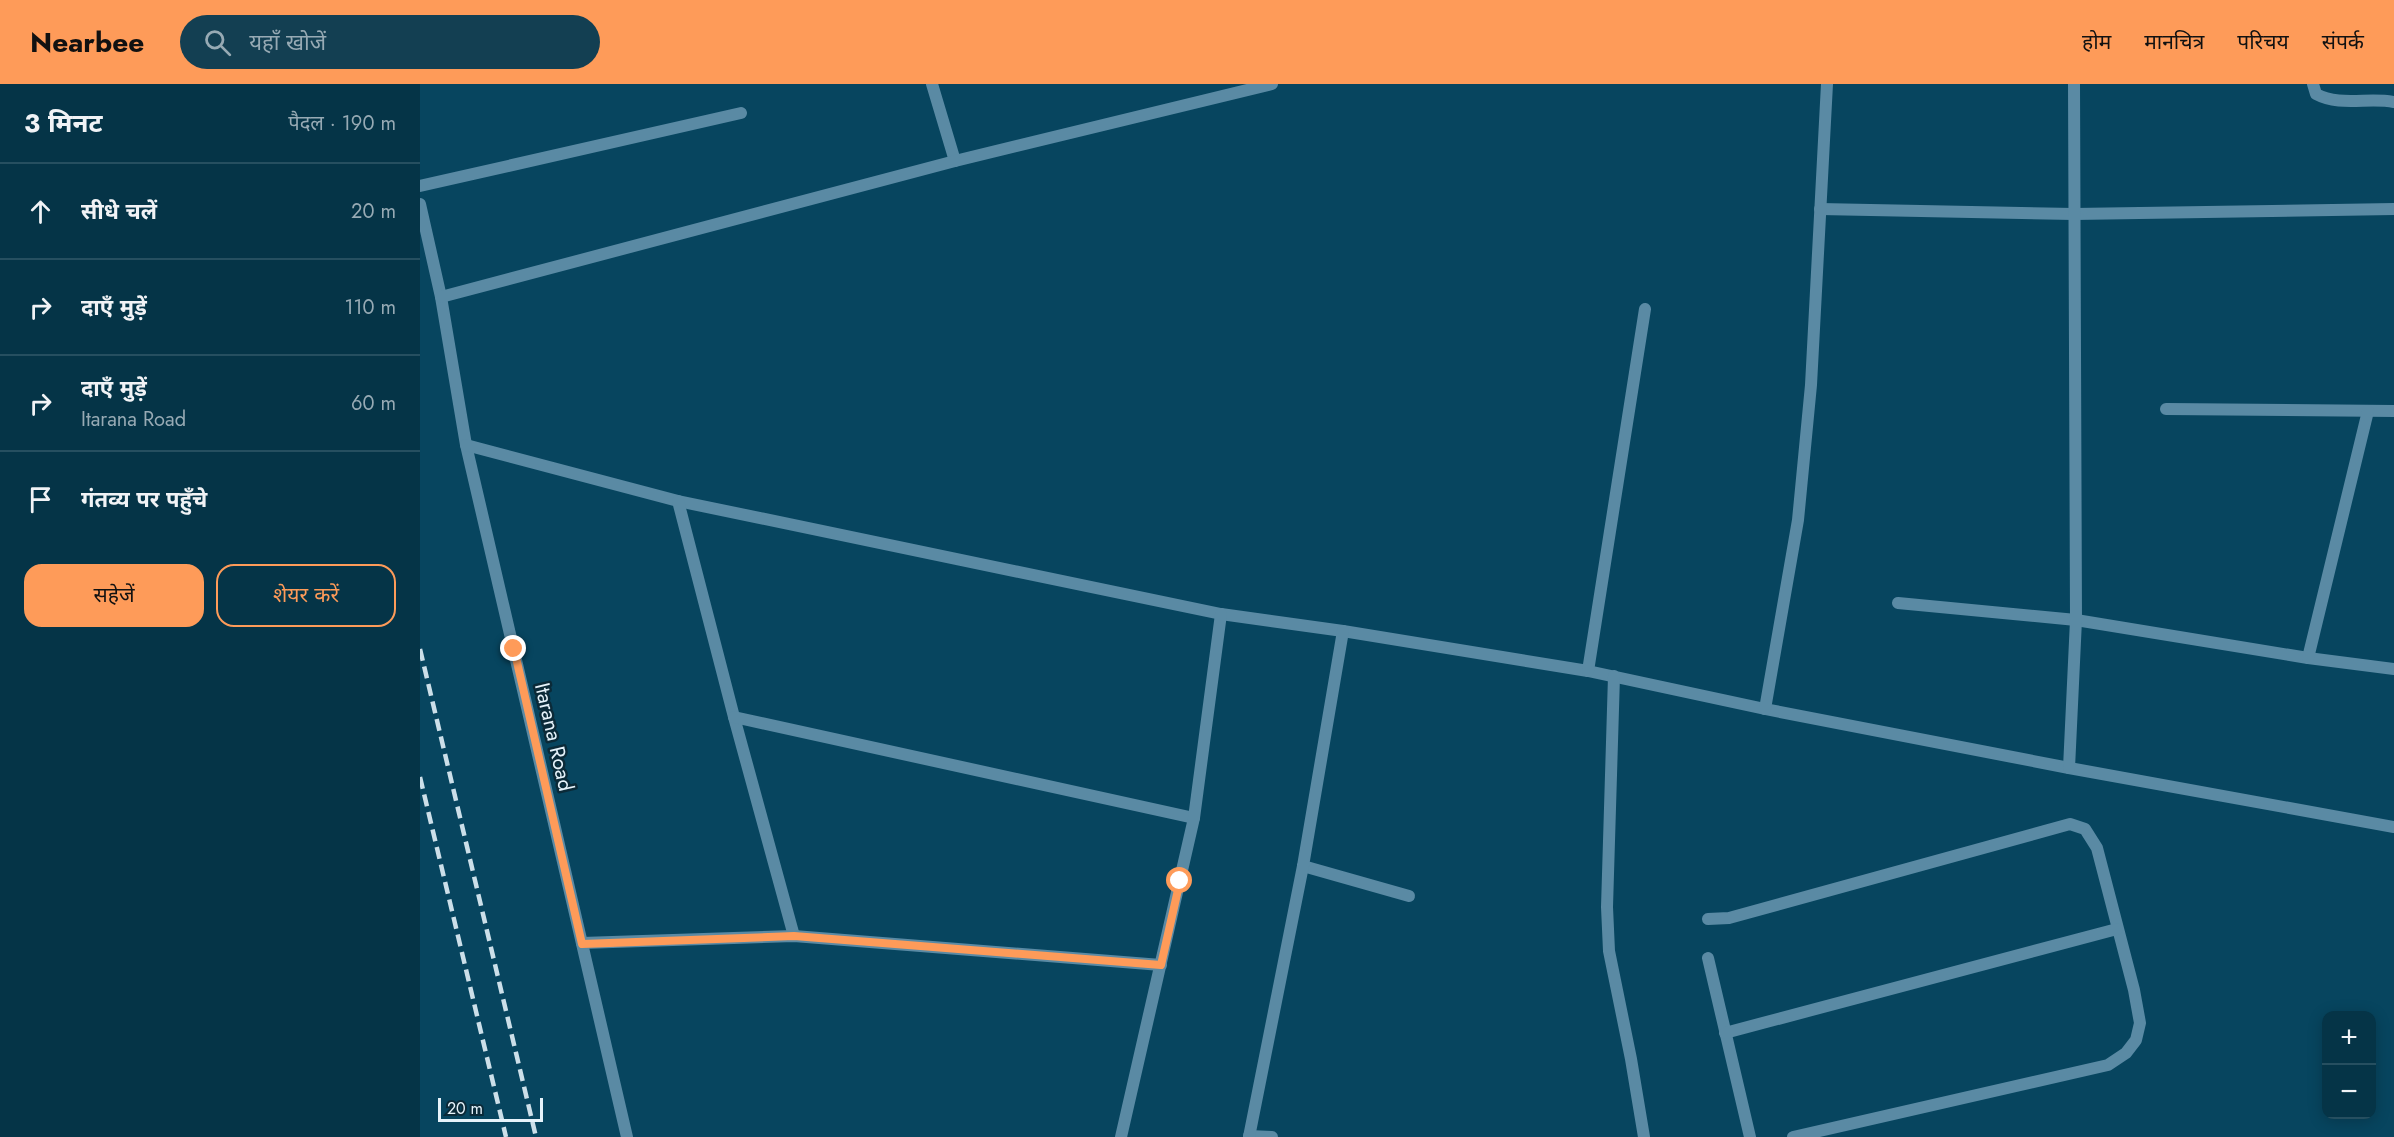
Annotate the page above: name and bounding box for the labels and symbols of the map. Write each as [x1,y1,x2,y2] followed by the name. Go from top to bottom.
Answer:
[500,635,526,661] route end
[527,680,581,794] street label: Itarana Road
[1166,867,1192,893] route start
[438,1095,543,1122] scale bar

